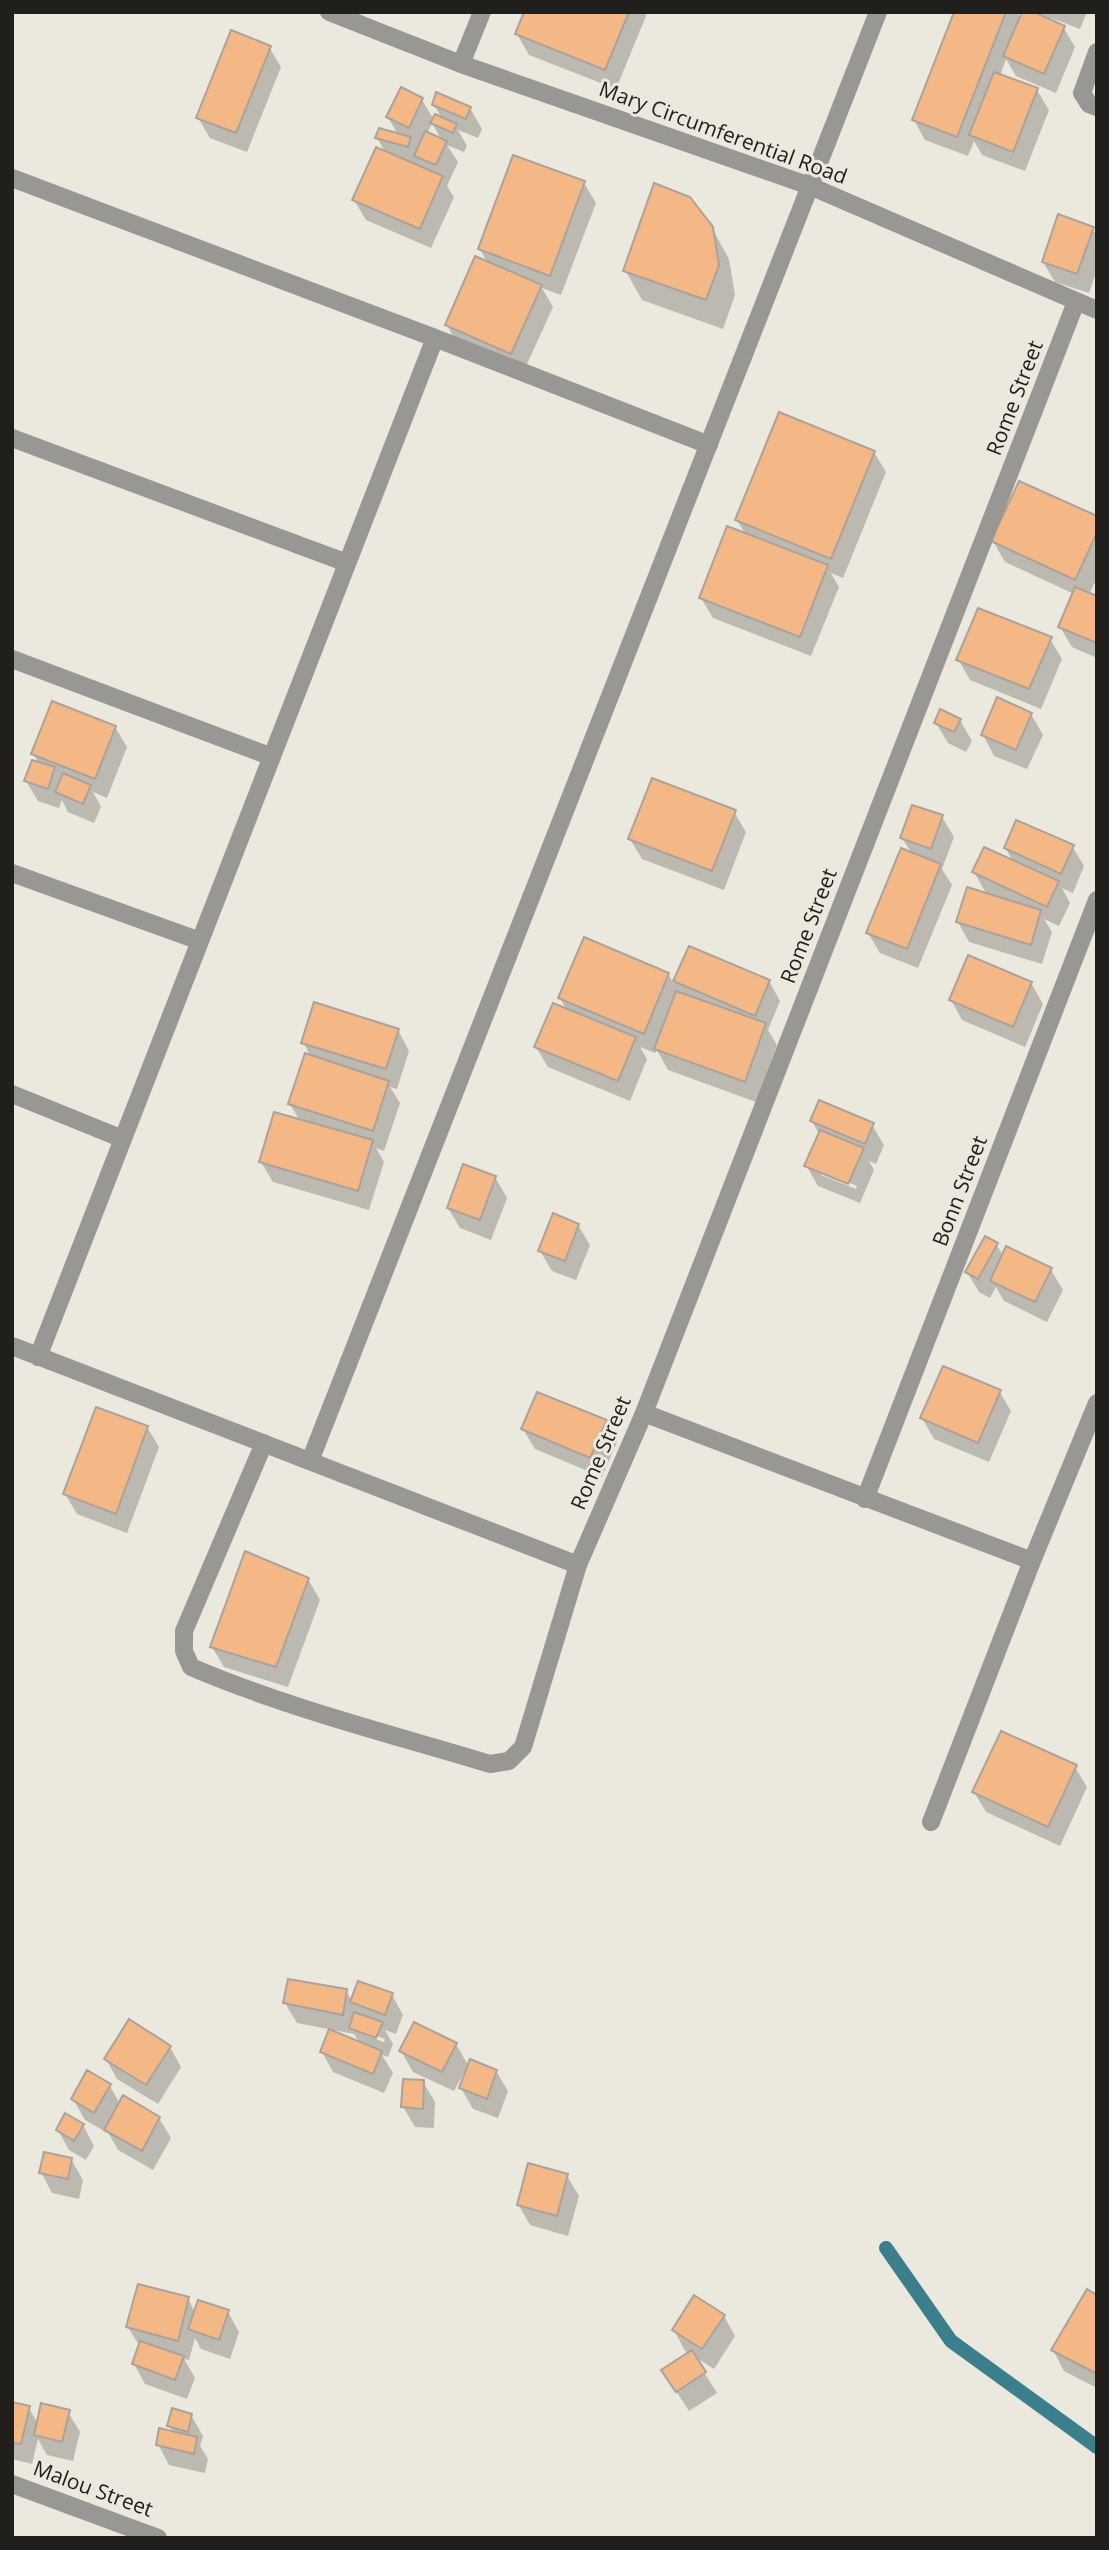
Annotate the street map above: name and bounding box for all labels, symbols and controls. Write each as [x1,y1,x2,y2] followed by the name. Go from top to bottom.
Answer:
[595,74,851,190] street label: Mary Circumferential Road
[979,336,1049,459] street label: Rome Street
[773,864,843,987] street label: Rome Street
[925,1131,993,1250] street label: Bonn Street
[564,1391,637,1514] street label: Rome Street
[30,2453,157,2523] street label: Malou Street

